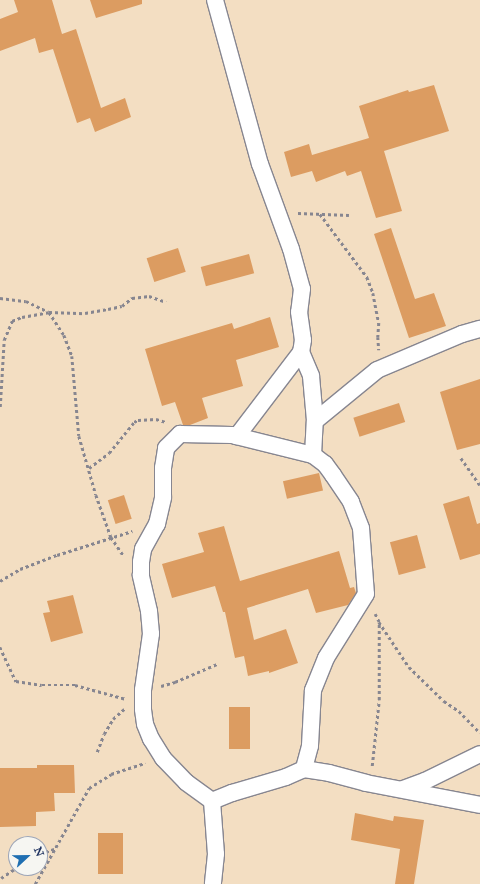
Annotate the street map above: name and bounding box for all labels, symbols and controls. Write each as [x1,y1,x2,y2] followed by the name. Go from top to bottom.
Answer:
[8,836,48,876] north arrow
[31,845,46,858] text: N

